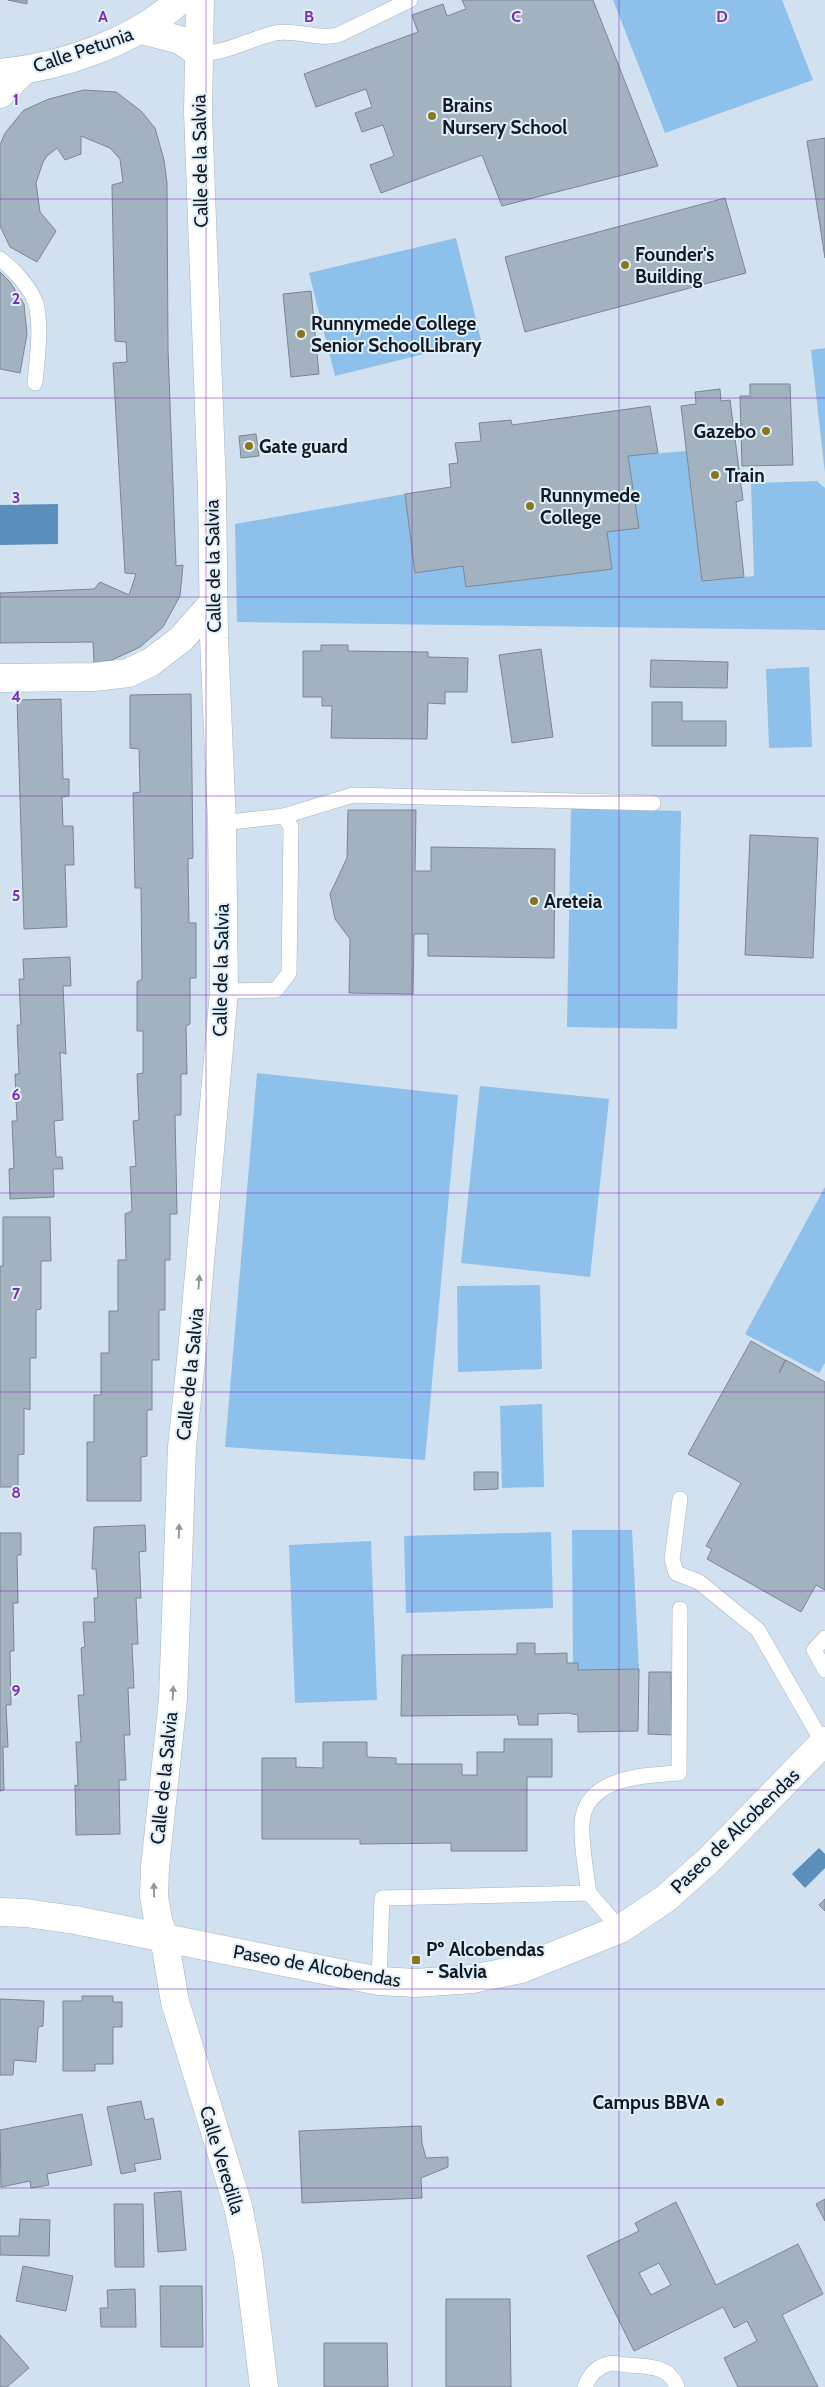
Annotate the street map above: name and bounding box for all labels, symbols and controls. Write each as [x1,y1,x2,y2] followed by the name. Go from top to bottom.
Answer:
[98,7,108,26] text: A
[304,7,314,26] text: B
[511,7,521,26] text: C
[716,7,728,26] text: D
[30,22,136,78] street label: Calle Petunia
[13,90,19,109] text: 1
[187,94,213,228] street label: Calle de la Salvia
[442,94,567,139] place label: Brains Nursery School
[426,110,438,122] marker: Brains Nursery School
[635,243,714,288] place label: Founder's Building
[619,259,631,271] marker: Founder's Building
[12,289,20,308] text: 2
[311,312,482,357] place label: Runnymede College Senior SchoolLibrary
[295,328,307,340] marker: Runnymede College Senior SchoolLibrary
[694,420,756,443] place label: Gazebo
[760,425,772,437] marker: Gazebo
[259,435,348,458] place label: Gate guard
[243,440,255,452] marker: Gate guard
[725,464,765,487] place label: Train
[709,469,721,481] marker: Train
[540,484,640,529] place label: Runnymede College
[12,488,20,507] text: 3
[200,499,226,633] street label: Calle de la Salvia
[524,500,536,512] marker: Runnymede College
[11,687,21,706] text: 4
[12,886,20,905] text: 5
[544,890,603,913] place label: Areteia
[528,895,540,907] marker: Areteia
[208,903,234,1037] street label: Calle de la Salvia
[12,1085,21,1104] text: 6
[195,1273,203,1289] one-way arrow
[12,1284,21,1303] text: 7
[172,1307,208,1441] street label: Calle de la Salvia
[11,1483,21,1502] text: 8
[176,1523,184,1539] one-way arrow
[12,1681,21,1700] text: 9
[169,1685,177,1701] one-way arrow
[146,1711,182,1845] street label: Calle de la Salvia
[666,1764,804,1898] street label: Paseo de Alcobendas
[150,1881,158,1897] one-way arrow
[426,1938,544,1983] place label: Pº Alcobendas - Salvia
[231,1940,403,1992] street label: Paseo de Alcobendas
[410,1954,422,1966] marker: Pº Alcobendas - Salvia
[592,2091,710,2114] place label: Campus BBVA
[714,2096,726,2108] marker: Campus BBVA
[195,2103,249,2217] street label: Calle Veredilla

